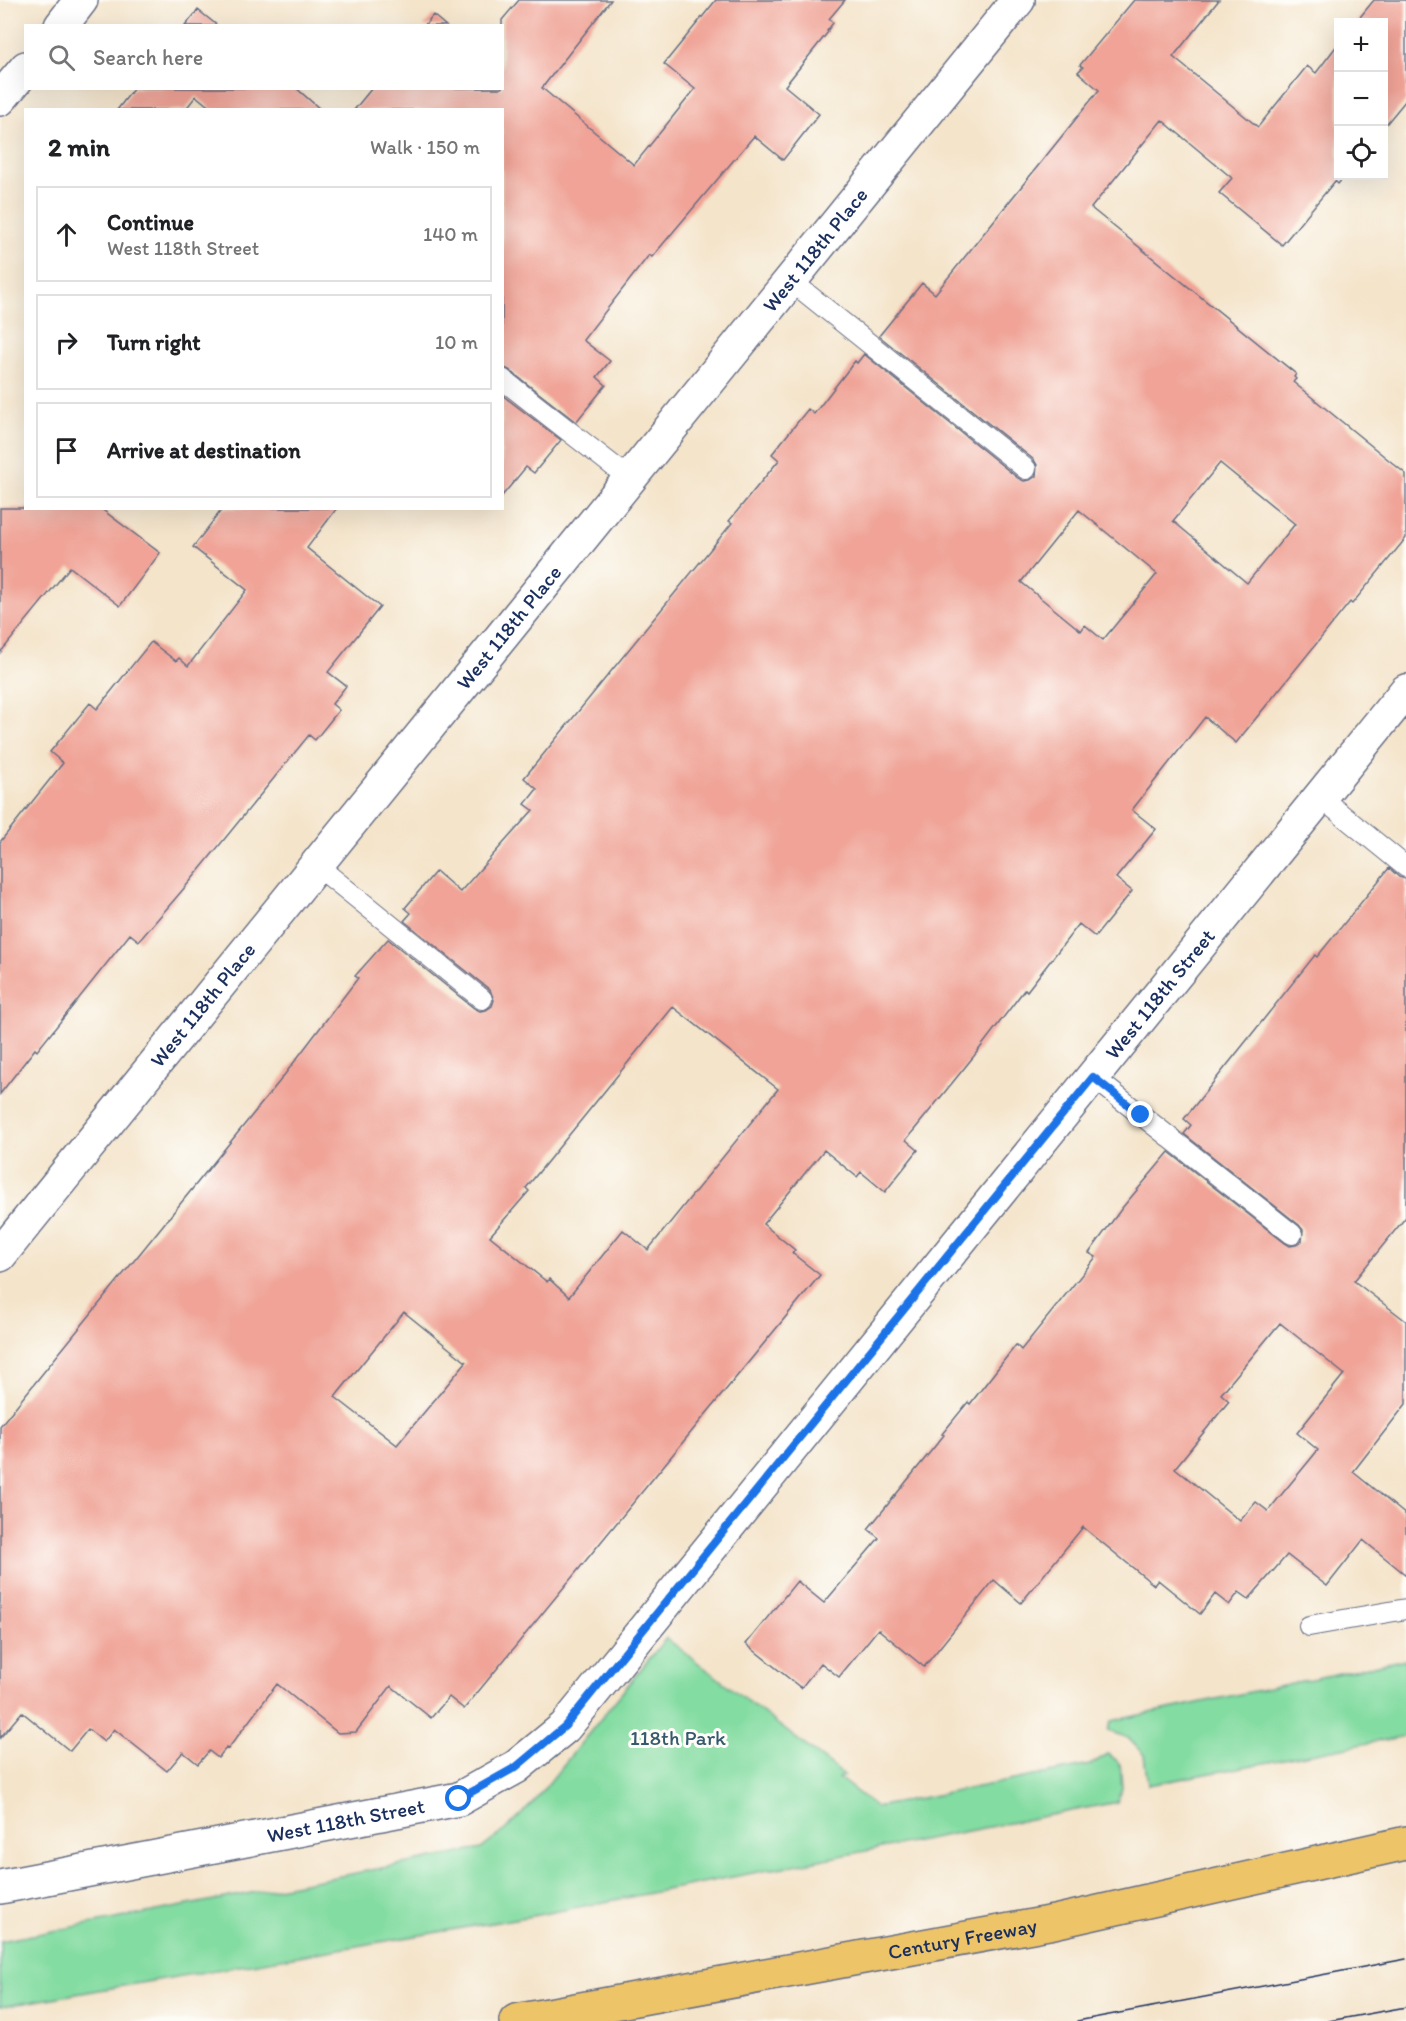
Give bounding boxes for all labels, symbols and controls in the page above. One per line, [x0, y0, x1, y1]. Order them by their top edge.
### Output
map controls [1334, 18, 1388, 180]
button: + [1334, 18, 1388, 72]
search box [24, 24, 504, 90]
icon: search [45, 41, 78, 74]
text: Search here [93, 44, 203, 71]
button: − [1334, 72, 1388, 126]
button: locate [1334, 126, 1388, 180]
text: 2 min [48, 131, 110, 163]
text: Walk · 150 m [370, 135, 480, 159]
street label: West 118th Place [757, 182, 873, 317]
text: Continue [107, 209, 194, 236]
icon: ahead [50, 218, 83, 251]
text: 140 m [423, 222, 478, 246]
text: West 118th Street [107, 236, 259, 260]
icon: right [50, 326, 83, 359]
text: Turn right [107, 329, 201, 356]
text: 10 m [435, 330, 478, 354]
icon: arrive [50, 434, 83, 467]
text: Arrive at destination [107, 437, 301, 464]
street label: West 118th Place [451, 560, 567, 694]
street label: West 118th Street [1099, 924, 1220, 1064]
street label: West 118th Place [145, 937, 260, 1072]
route end [1127, 1101, 1153, 1127]
park label: 118th Park [630, 1725, 726, 1750]
route start [445, 1785, 471, 1811]
street label: West 118th Street [265, 1793, 427, 1848]
street label: Century Freeway [886, 1912, 1039, 1964]

